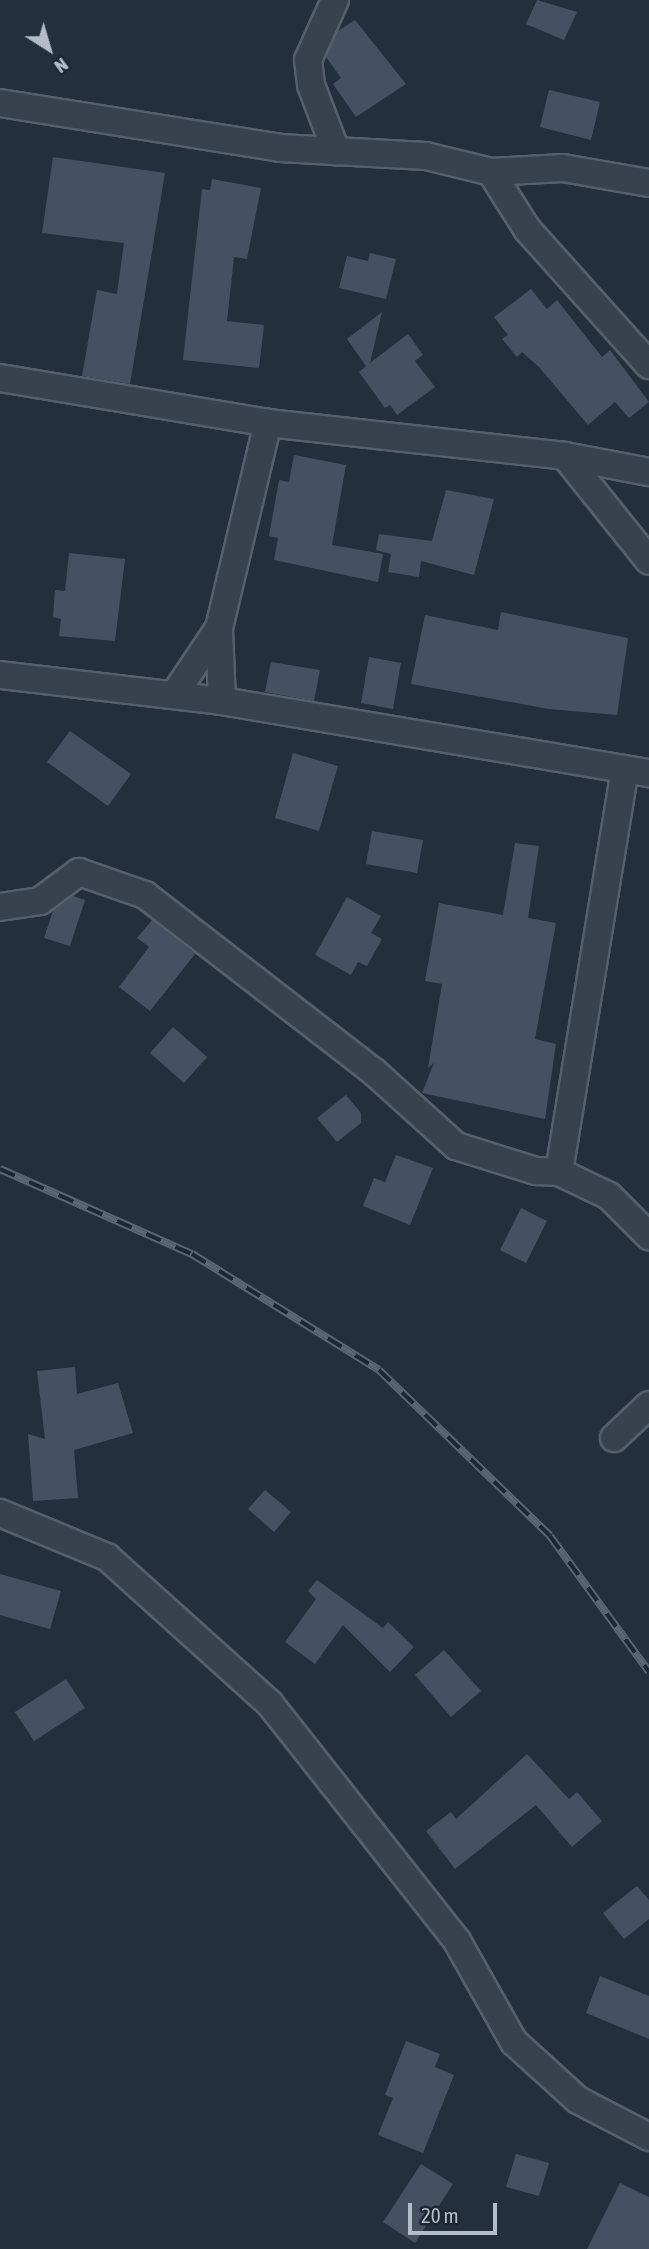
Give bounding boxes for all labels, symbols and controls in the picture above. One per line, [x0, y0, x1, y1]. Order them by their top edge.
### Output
north arrow [14, 14, 84, 84]
text: N [51, 54, 73, 78]
scale bar [411, 2190, 500, 2234]
text: 20 m [421, 2203, 459, 2227]

